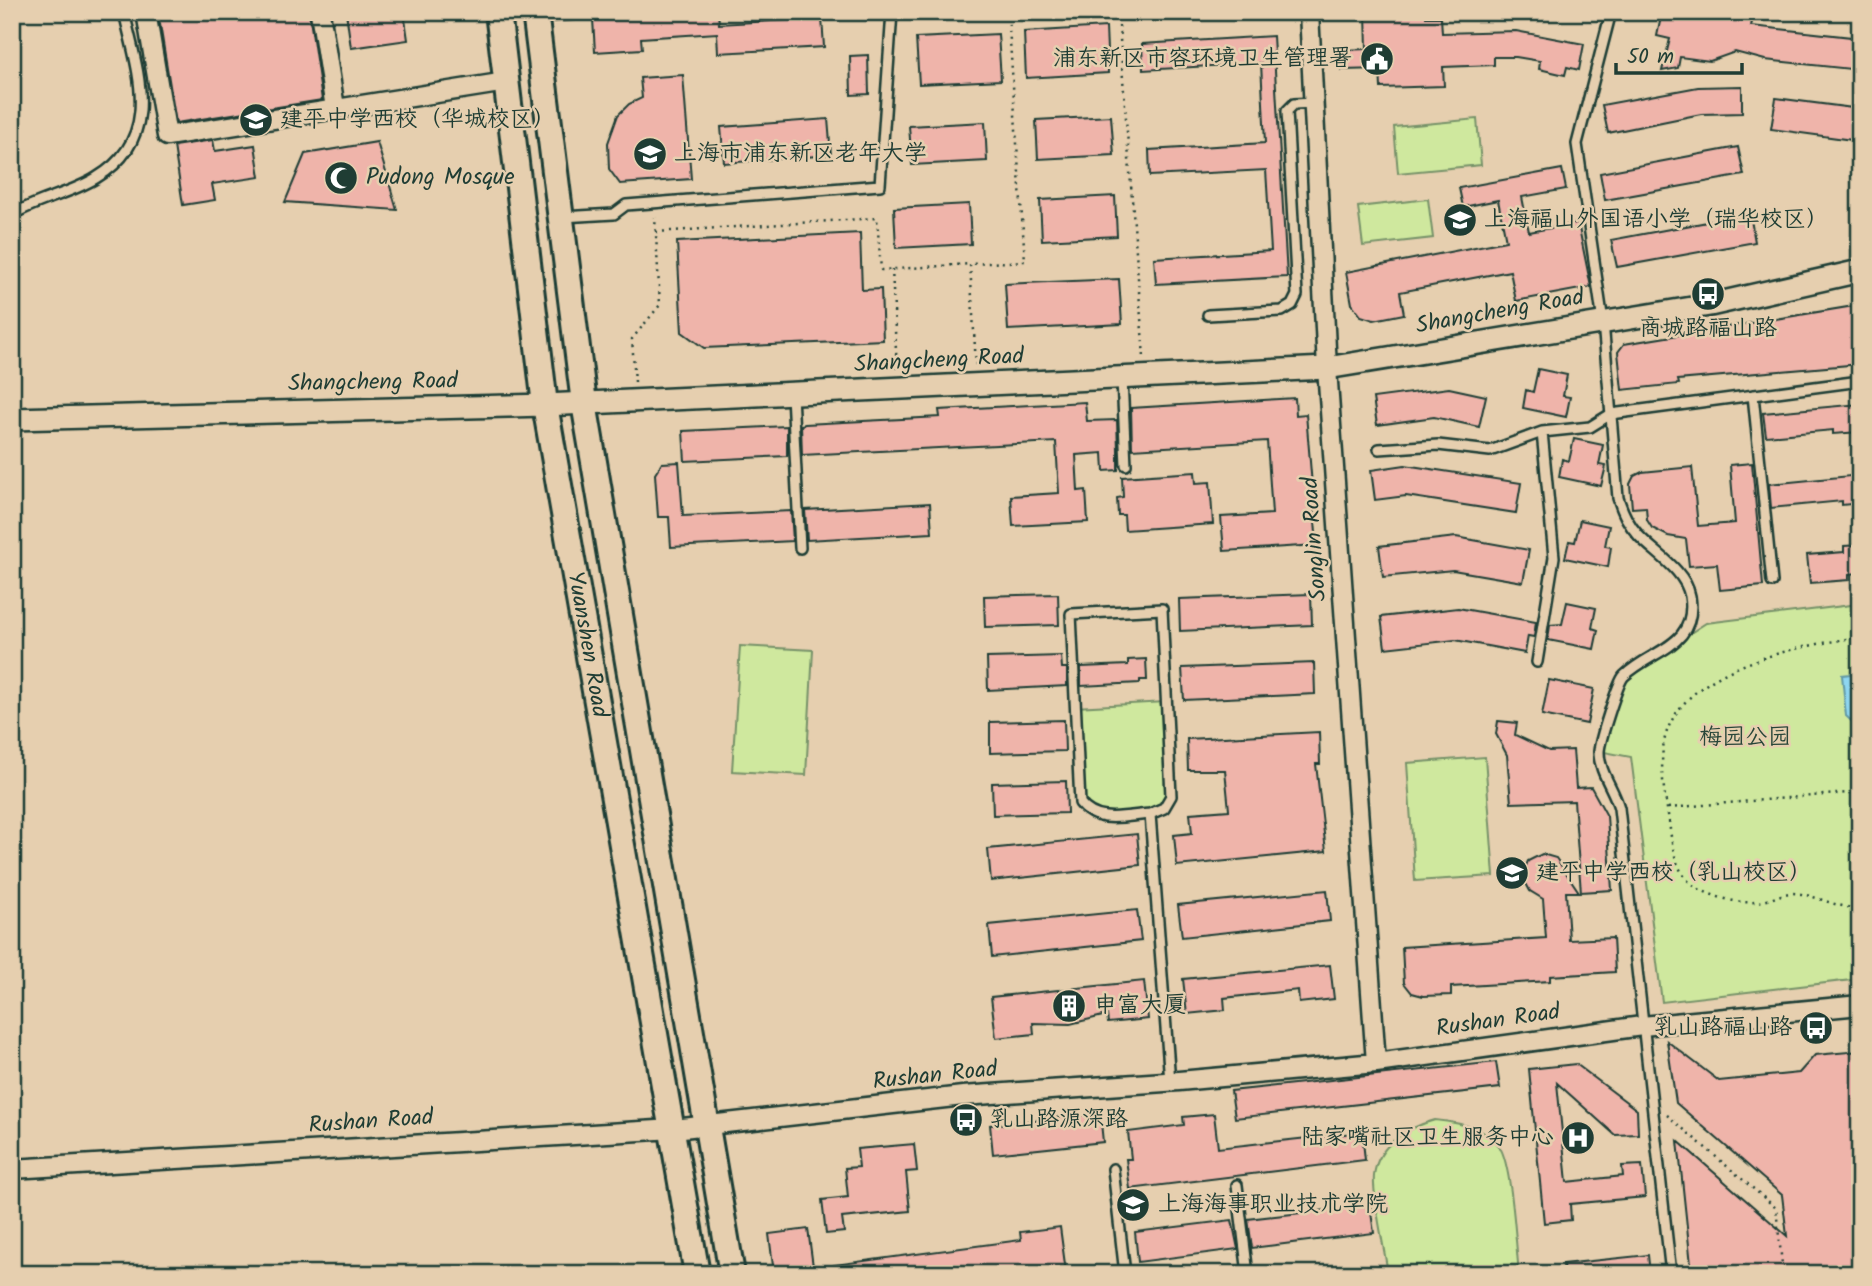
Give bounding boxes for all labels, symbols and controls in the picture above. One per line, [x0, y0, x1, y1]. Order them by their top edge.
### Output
scale bar [1616, 32, 1742, 76]
public building icon: 浦东新区市容环境卫生管理署 [1358, 40, 1396, 78]
place label: 浦东新区市容环境卫生管理署 [1053, 41, 1352, 77]
text: 50 m [1627, 41, 1674, 74]
school or university icon: 建平中学西校（华城校区） [237, 101, 275, 139]
place label: 建平中学西校（华城校区） [280, 102, 556, 138]
school or university icon: 上海市浦东新区老年大学 [631, 135, 669, 173]
place label: 上海市浦东新区老年大学 [674, 136, 927, 172]
mosque icon: Pudong Mosque [322, 159, 360, 197]
place label: Pudong Mosque [366, 160, 515, 196]
school or university icon: 上海福山外国语小学（瑞华校区） [1441, 201, 1479, 239]
place label: 上海福山外国语小学（瑞华校区） [1484, 202, 1829, 238]
bus stop icon: 商城路福山路 [1689, 275, 1727, 313]
street label: Shangcheng Road [1413, 279, 1587, 344]
place label: 商城路福山路 [1639, 311, 1777, 347]
street label: Shangcheng Road [853, 339, 1025, 383]
street label: Shangcheng Road [288, 364, 459, 402]
street label: Songlin Road [1293, 475, 1337, 602]
street label: Yuanshen Road [556, 569, 617, 721]
park label: 梅园公园 [1699, 720, 1791, 756]
school or university icon: 建平中学西校（乳山校区） [1493, 854, 1531, 892]
place label: 建平中学西校（乳山校区） [1536, 855, 1812, 891]
building icon: 申富大厦 [1050, 987, 1088, 1025]
place label: 申富大厦 [1094, 988, 1186, 1024]
street label: Rushan Road [1434, 994, 1563, 1048]
bus stop icon: 乳山路福山路 [1797, 1009, 1835, 1047]
place label: 乳山路福山路 [1654, 1010, 1792, 1046]
street label: Rushan Road [871, 1052, 1000, 1100]
street label: Rushan Road [307, 1100, 435, 1144]
bus stop icon: 乳山路源深路 [947, 1101, 985, 1139]
place label: 乳山路源深路 [990, 1102, 1128, 1138]
hospital icon: 陆家嘴社区卫生服务中心 [1559, 1119, 1597, 1157]
place label: 陆家嘴社区卫生服务中心 [1301, 1120, 1554, 1156]
school or university icon: 上海海事职业技术学院 [1114, 1186, 1152, 1224]
place label: 上海海事职业技术学院 [1158, 1187, 1388, 1223]

